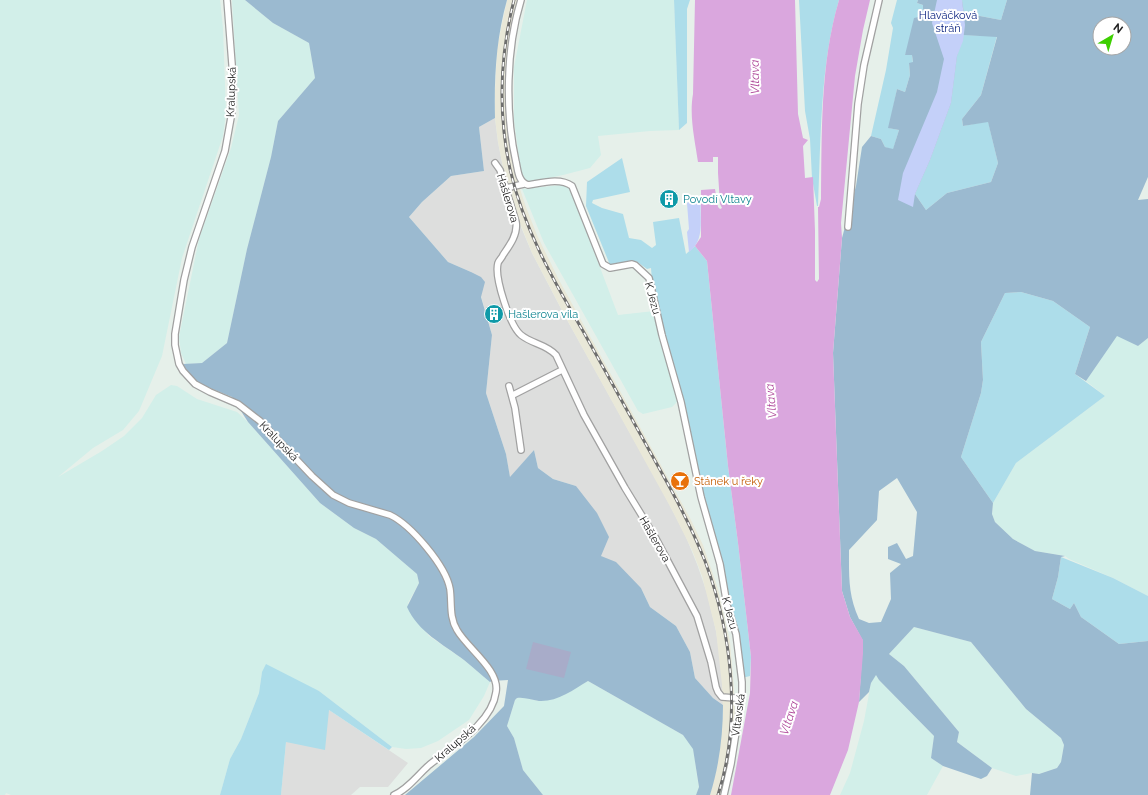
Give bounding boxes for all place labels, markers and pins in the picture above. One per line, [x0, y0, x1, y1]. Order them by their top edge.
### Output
building icon: Povodí Vltavy [658, 188, 680, 210]
place label: Povodí Vltavy [683, 193, 752, 206]
building icon: Hašlerova vila [483, 303, 505, 325]
place label: Hašlerova vila [508, 308, 578, 321]
bar icon: Stánek u řeky [669, 470, 691, 492]
place label: Stánek u řeky [694, 475, 763, 488]

